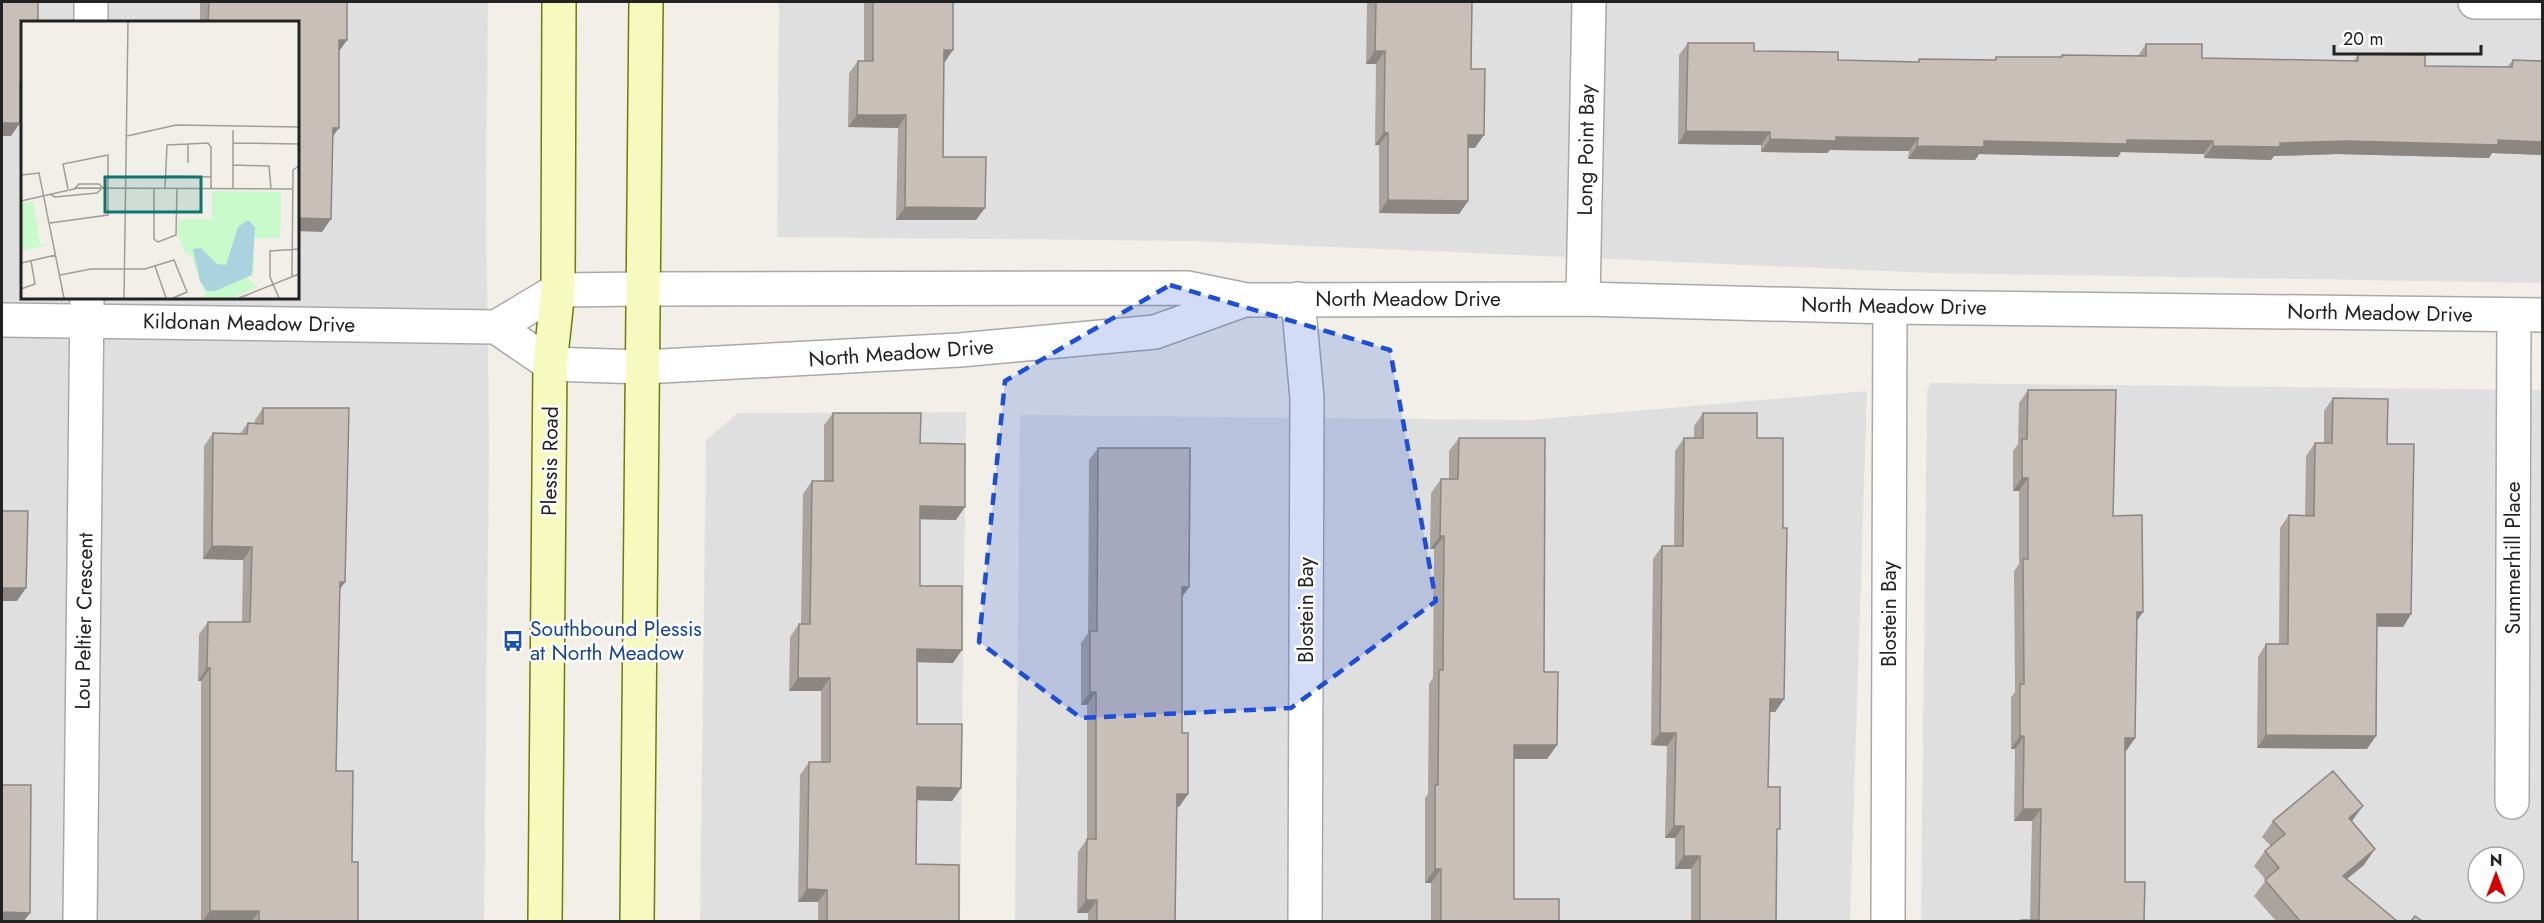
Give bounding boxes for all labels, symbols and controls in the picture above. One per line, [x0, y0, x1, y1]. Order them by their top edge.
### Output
scale bar [2334, 18, 2481, 56]
inset map [21, 21, 298, 298]
text: 20 m [2343, 26, 2383, 52]
street label: Long Point Bay [1570, 83, 1602, 216]
street label: North Meadow Drive [1315, 284, 1501, 314]
street label: North Meadow Drive [1801, 289, 1987, 323]
street label: North Meadow Drive [2287, 296, 2473, 330]
street label: Kildonan Meadow Drive [143, 306, 356, 340]
street label: North Meadow Drive [807, 332, 995, 374]
street label: Plessis Road [534, 406, 566, 516]
street label: Summerhill Place [2498, 481, 2528, 635]
street label: Lou Peltier Crescent [67, 532, 101, 710]
street label: Blostein Bay [1291, 556, 1321, 663]
street label: Blostein Bay [1874, 560, 1904, 667]
place label: Southbound Plessis at North Meadow [530, 614, 702, 668]
bus stop icon: Southbound Plessis at North Meadow [501, 629, 525, 653]
north arrow [2466, 845, 2526, 905]
text: N [2490, 849, 2502, 872]

